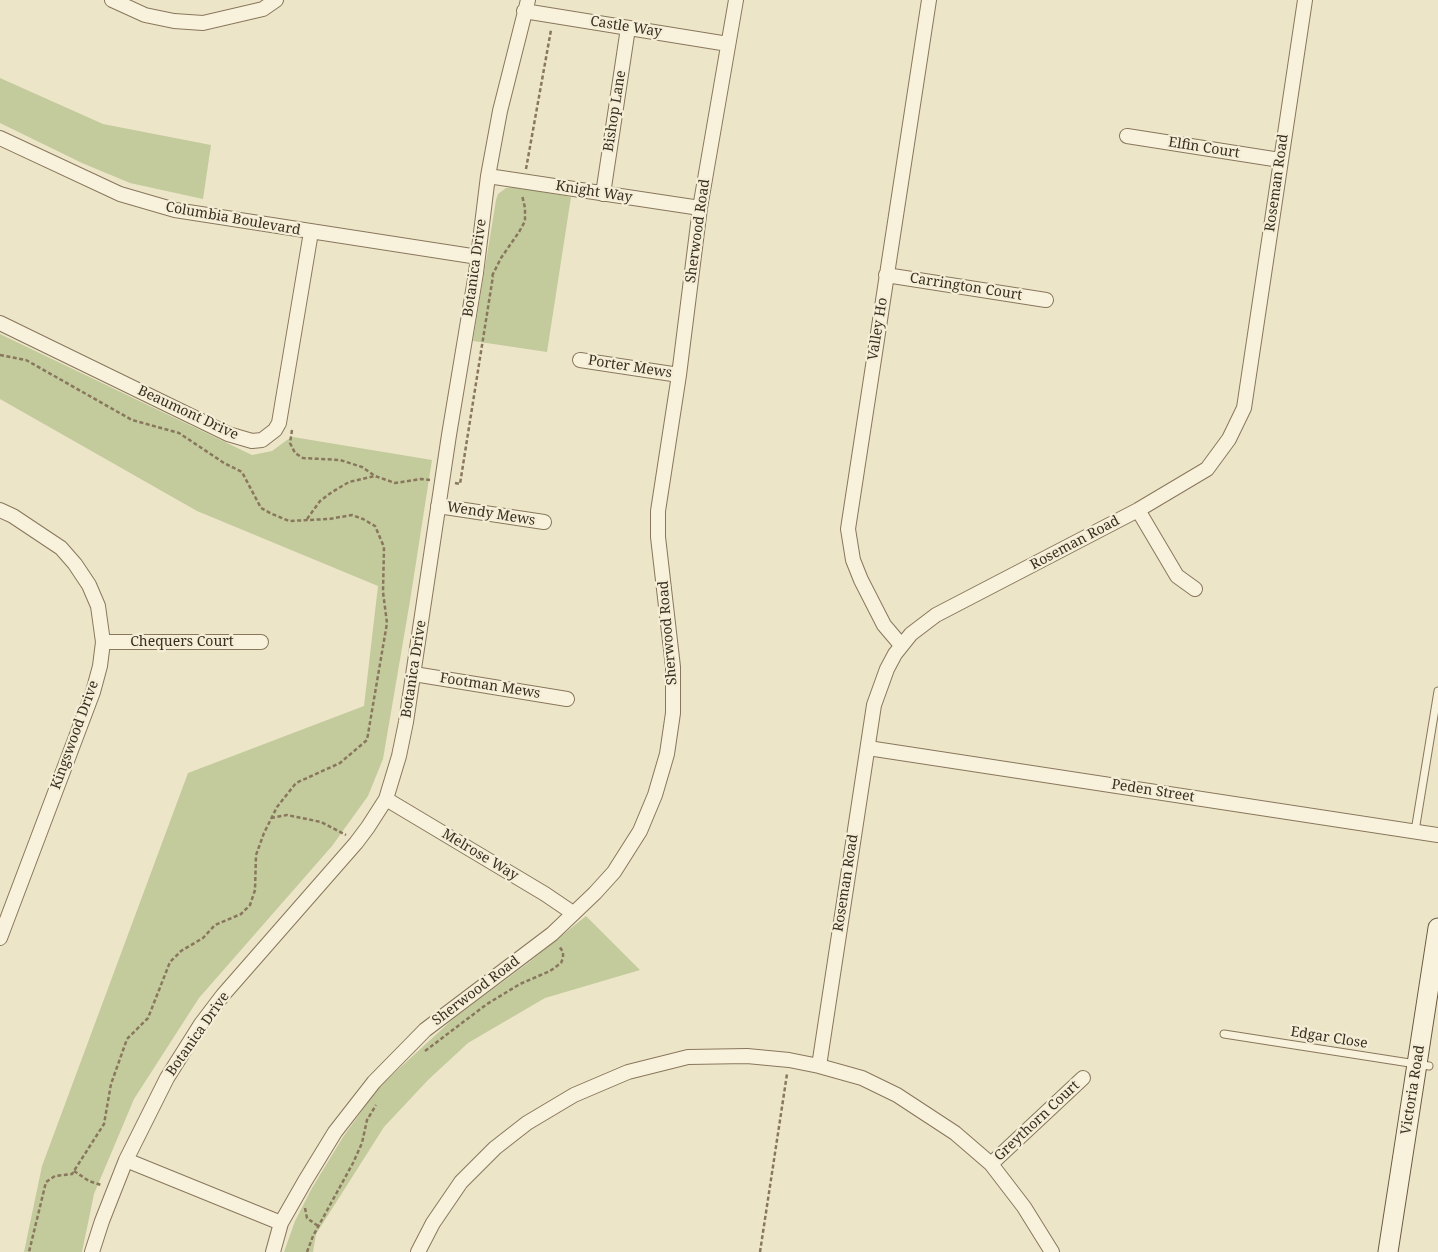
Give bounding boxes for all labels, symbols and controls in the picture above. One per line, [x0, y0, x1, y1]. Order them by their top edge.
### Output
street label: Castle Way [589, 13, 663, 41]
street label: Bishop Lane [600, 69, 630, 153]
street label: Roseman Road [1262, 133, 1292, 233]
street label: Elfin Court [1167, 134, 1241, 162]
street label: Knight Way [554, 178, 634, 206]
street label: Sherwood Road [682, 178, 714, 284]
street label: Columbia Boulevard [164, 199, 302, 239]
street label: Botanica Drive [460, 218, 490, 318]
street label: Carrington Court [909, 270, 1023, 304]
street label: Valley Ho [865, 296, 891, 362]
street label: Porter Mews [587, 352, 673, 382]
street label: Beaumont Drive [135, 382, 241, 444]
street label: Wendy Mews [445, 499, 537, 529]
street label: Roseman Road [1028, 512, 1122, 574]
street label: Sherwood Road [655, 580, 681, 686]
street label: Botanica Drive [398, 619, 430, 719]
street label: Chequers Court [130, 634, 234, 650]
street label: Footman Mews [439, 670, 541, 702]
street label: Kingswood Drive [48, 678, 102, 792]
street label: Peden Street [1110, 776, 1196, 806]
street label: Melrose Way [439, 826, 521, 884]
street label: Roseman Road [830, 833, 862, 933]
street label: Sherwood Road [429, 953, 523, 1029]
street label: Botanica Drive [163, 989, 233, 1079]
street label: Edgar Close [1289, 1024, 1369, 1052]
street label: Victoria Road [1398, 1044, 1428, 1136]
street label: Greythorn Court [991, 1077, 1083, 1165]

